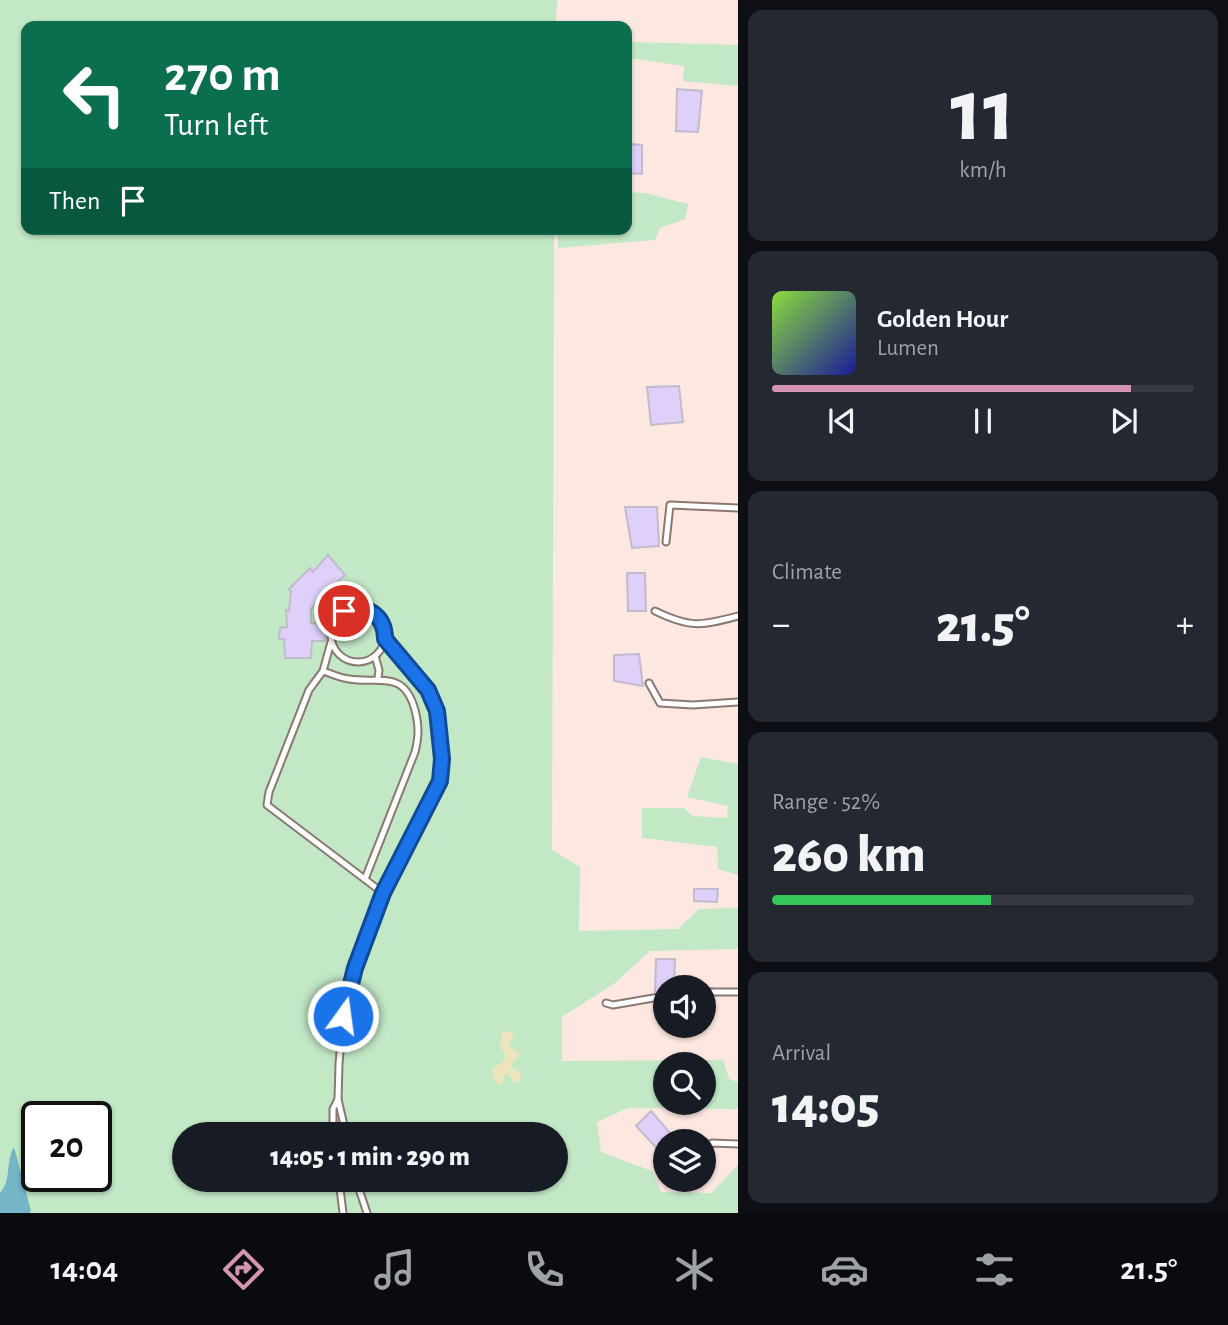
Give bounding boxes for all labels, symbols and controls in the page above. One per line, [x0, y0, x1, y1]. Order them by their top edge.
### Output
icon: left [49, 49, 140, 140]
text: 270 m [164, 51, 281, 100]
text: 11 [950, 66, 1016, 157]
text: Turn left [164, 109, 268, 141]
text: km/h [959, 159, 1007, 182]
icon: arrive [114, 182, 152, 220]
text: Then [49, 188, 100, 214]
text: Golden Hour [877, 306, 1008, 332]
text: Lumen [877, 337, 939, 360]
icon: previous [823, 402, 861, 440]
icon: pause [964, 402, 1002, 440]
icon: next [1105, 402, 1143, 440]
text: Climate [772, 561, 842, 584]
pin [314, 581, 374, 641]
icon: arrive [325, 592, 363, 630]
text: 21.5° [936, 599, 1030, 651]
text: − [772, 606, 790, 644]
text: + [1176, 606, 1194, 644]
text: Range · 52% [772, 791, 880, 814]
text: 260 km [772, 829, 926, 881]
map controls [653, 975, 716, 1192]
button: sound [653, 975, 716, 1038]
position arrow [306, 979, 380, 1053]
text: Arrival [772, 1042, 831, 1065]
button: search [653, 1052, 716, 1115]
text: 14:05 [772, 1080, 879, 1132]
speed limit sign: 20 [21, 1101, 112, 1192]
button: layers [653, 1129, 716, 1192]
text: 14:05 · 1 min · 290 m [270, 1144, 470, 1170]
icon: directions [219, 1245, 268, 1294]
icon: music [370, 1245, 419, 1294]
icon: phone [520, 1245, 569, 1294]
icon: climate [670, 1245, 719, 1294]
icon: car [820, 1245, 869, 1294]
icon: filters [970, 1245, 1019, 1294]
text: 14:04 [51, 1253, 118, 1285]
text: 21.5° [1120, 1253, 1177, 1285]

